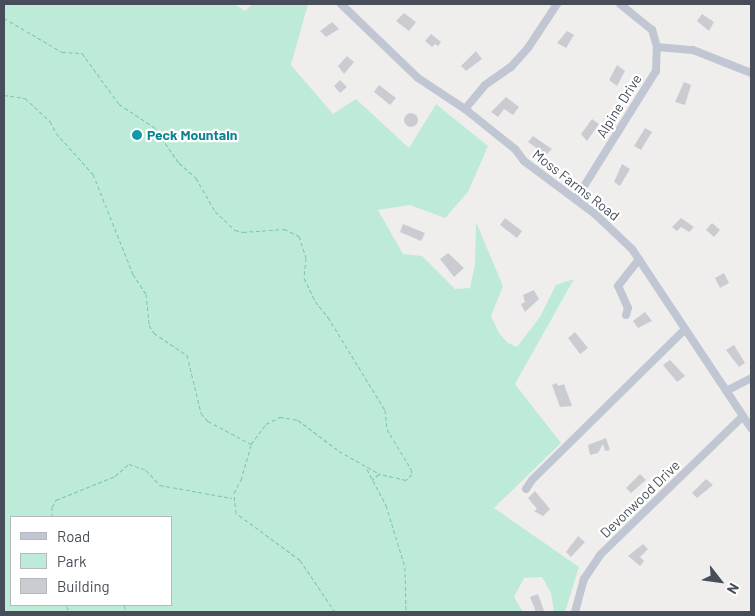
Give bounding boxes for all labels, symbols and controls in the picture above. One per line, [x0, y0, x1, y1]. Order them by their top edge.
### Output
street label: Alpine Drive [593, 71, 645, 141]
place label: Peck Mountain [147, 127, 237, 143]
marker: Peck Mountain [131, 129, 143, 141]
street label: Moss Farms Road [529, 146, 623, 224]
street label: Devonwood Drive [597, 457, 683, 541]
legend [10, 516, 172, 606]
text: Road [57, 527, 90, 545]
text: Park [57, 552, 86, 570]
north arrow [695, 556, 745, 606]
text: Building [57, 577, 110, 595]
text: N [724, 580, 743, 597]

